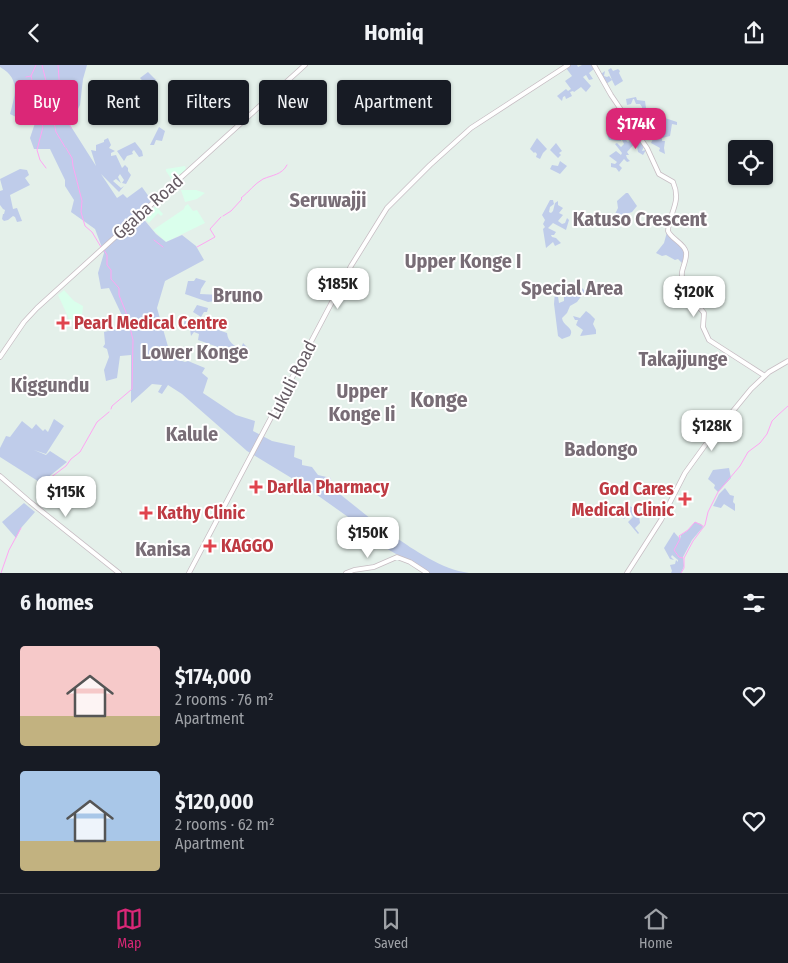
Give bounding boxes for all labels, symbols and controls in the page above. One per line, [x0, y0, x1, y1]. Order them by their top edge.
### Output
icon: back [20, 19, 48, 47]
text: Homiq [364, 19, 424, 46]
icon: share [740, 19, 768, 47]
chip: Buy [15, 80, 78, 125]
chip: Rent [88, 80, 158, 125]
chip: Filters [168, 80, 249, 125]
chip: New [259, 80, 327, 125]
chip: Apartment [337, 80, 451, 125]
pin: $174K [601, 107, 671, 150]
text: $174K [617, 114, 655, 133]
map controls [728, 140, 773, 185]
button: locate [728, 140, 773, 185]
street label: Ggaba Road [108, 170, 188, 244]
district label: Seruwajji [290, 188, 366, 212]
district label: Katuso Crescent [573, 207, 708, 231]
district label: Upper Konge I [405, 249, 521, 273]
pin: $185K [303, 267, 373, 310]
text: $185K [318, 274, 358, 293]
pin: $120K [659, 275, 729, 318]
district label: Special Area [521, 276, 623, 300]
text: $120K [674, 282, 714, 301]
district label: Bruno [213, 283, 263, 307]
place label: Pearl Medical Centre [74, 312, 227, 334]
marker: Pearl Medical Centre [56, 316, 70, 330]
street label: Lukuli Road [263, 337, 321, 423]
district label: Lower Konge [142, 340, 249, 364]
district label: Takajjunge [638, 347, 728, 371]
district label: Kiggundu [11, 373, 89, 397]
district label: Upper Konge Ii [329, 379, 395, 426]
district label: Konge [410, 386, 468, 413]
pin: $128K [677, 409, 747, 452]
text: $128K [692, 416, 732, 435]
district label: Kalule [166, 422, 218, 446]
district label: Badongo [564, 437, 638, 461]
pin: $115K [31, 475, 101, 518]
place label: Darlla Pharmacy [267, 476, 389, 498]
place label: God Cares Medical Clinic [572, 478, 674, 521]
marker: Darlla Pharmacy [249, 480, 263, 494]
text: $115K [47, 482, 85, 501]
marker: God Cares Medical Clinic [678, 492, 692, 506]
place label: Kathy Clinic [157, 502, 245, 524]
marker: Kathy Clinic [139, 506, 153, 520]
pin: $150K [333, 517, 403, 559]
text: $150K [348, 523, 388, 542]
place label: KAGGO [221, 535, 274, 557]
district label: Kanisa [135, 537, 191, 561]
marker: KAGGO [203, 539, 217, 553]
icon: filters [740, 589, 768, 617]
text: 6 homes [20, 590, 93, 616]
text: $174,000 [175, 664, 252, 690]
icon: home [60, 666, 120, 726]
icon: heart [740, 682, 768, 710]
text: 2 rooms · 76 m² [175, 690, 274, 709]
text: Apartment [175, 709, 244, 728]
text: $120,000 [175, 789, 254, 815]
icon: home [60, 791, 120, 851]
icon: heart [740, 807, 768, 835]
text: 2 rooms · 62 m² [175, 815, 274, 834]
text: Apartment [175, 834, 244, 853]
tab: Map [115, 905, 143, 952]
tab: Saved [374, 905, 408, 952]
tab: Home [639, 905, 673, 952]

